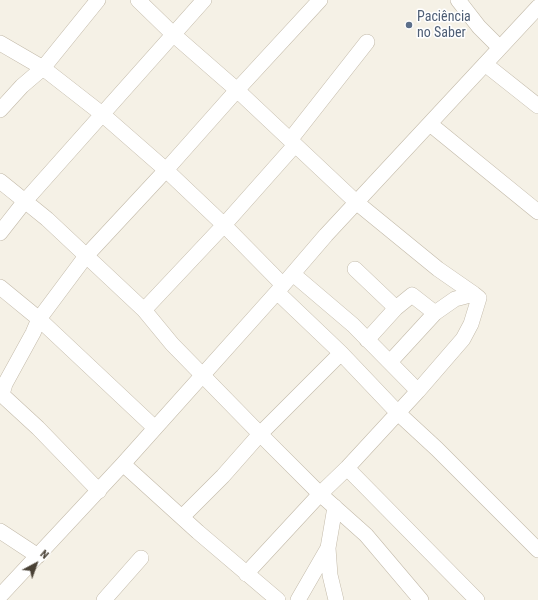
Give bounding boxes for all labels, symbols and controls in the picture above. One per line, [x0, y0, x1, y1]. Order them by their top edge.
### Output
place label: Paciência no Saber [417, 9, 471, 42]
marker: Paciência no Saber [404, 20, 414, 30]
north arrow [16, 544, 56, 584]
text: N [37, 547, 51, 562]

